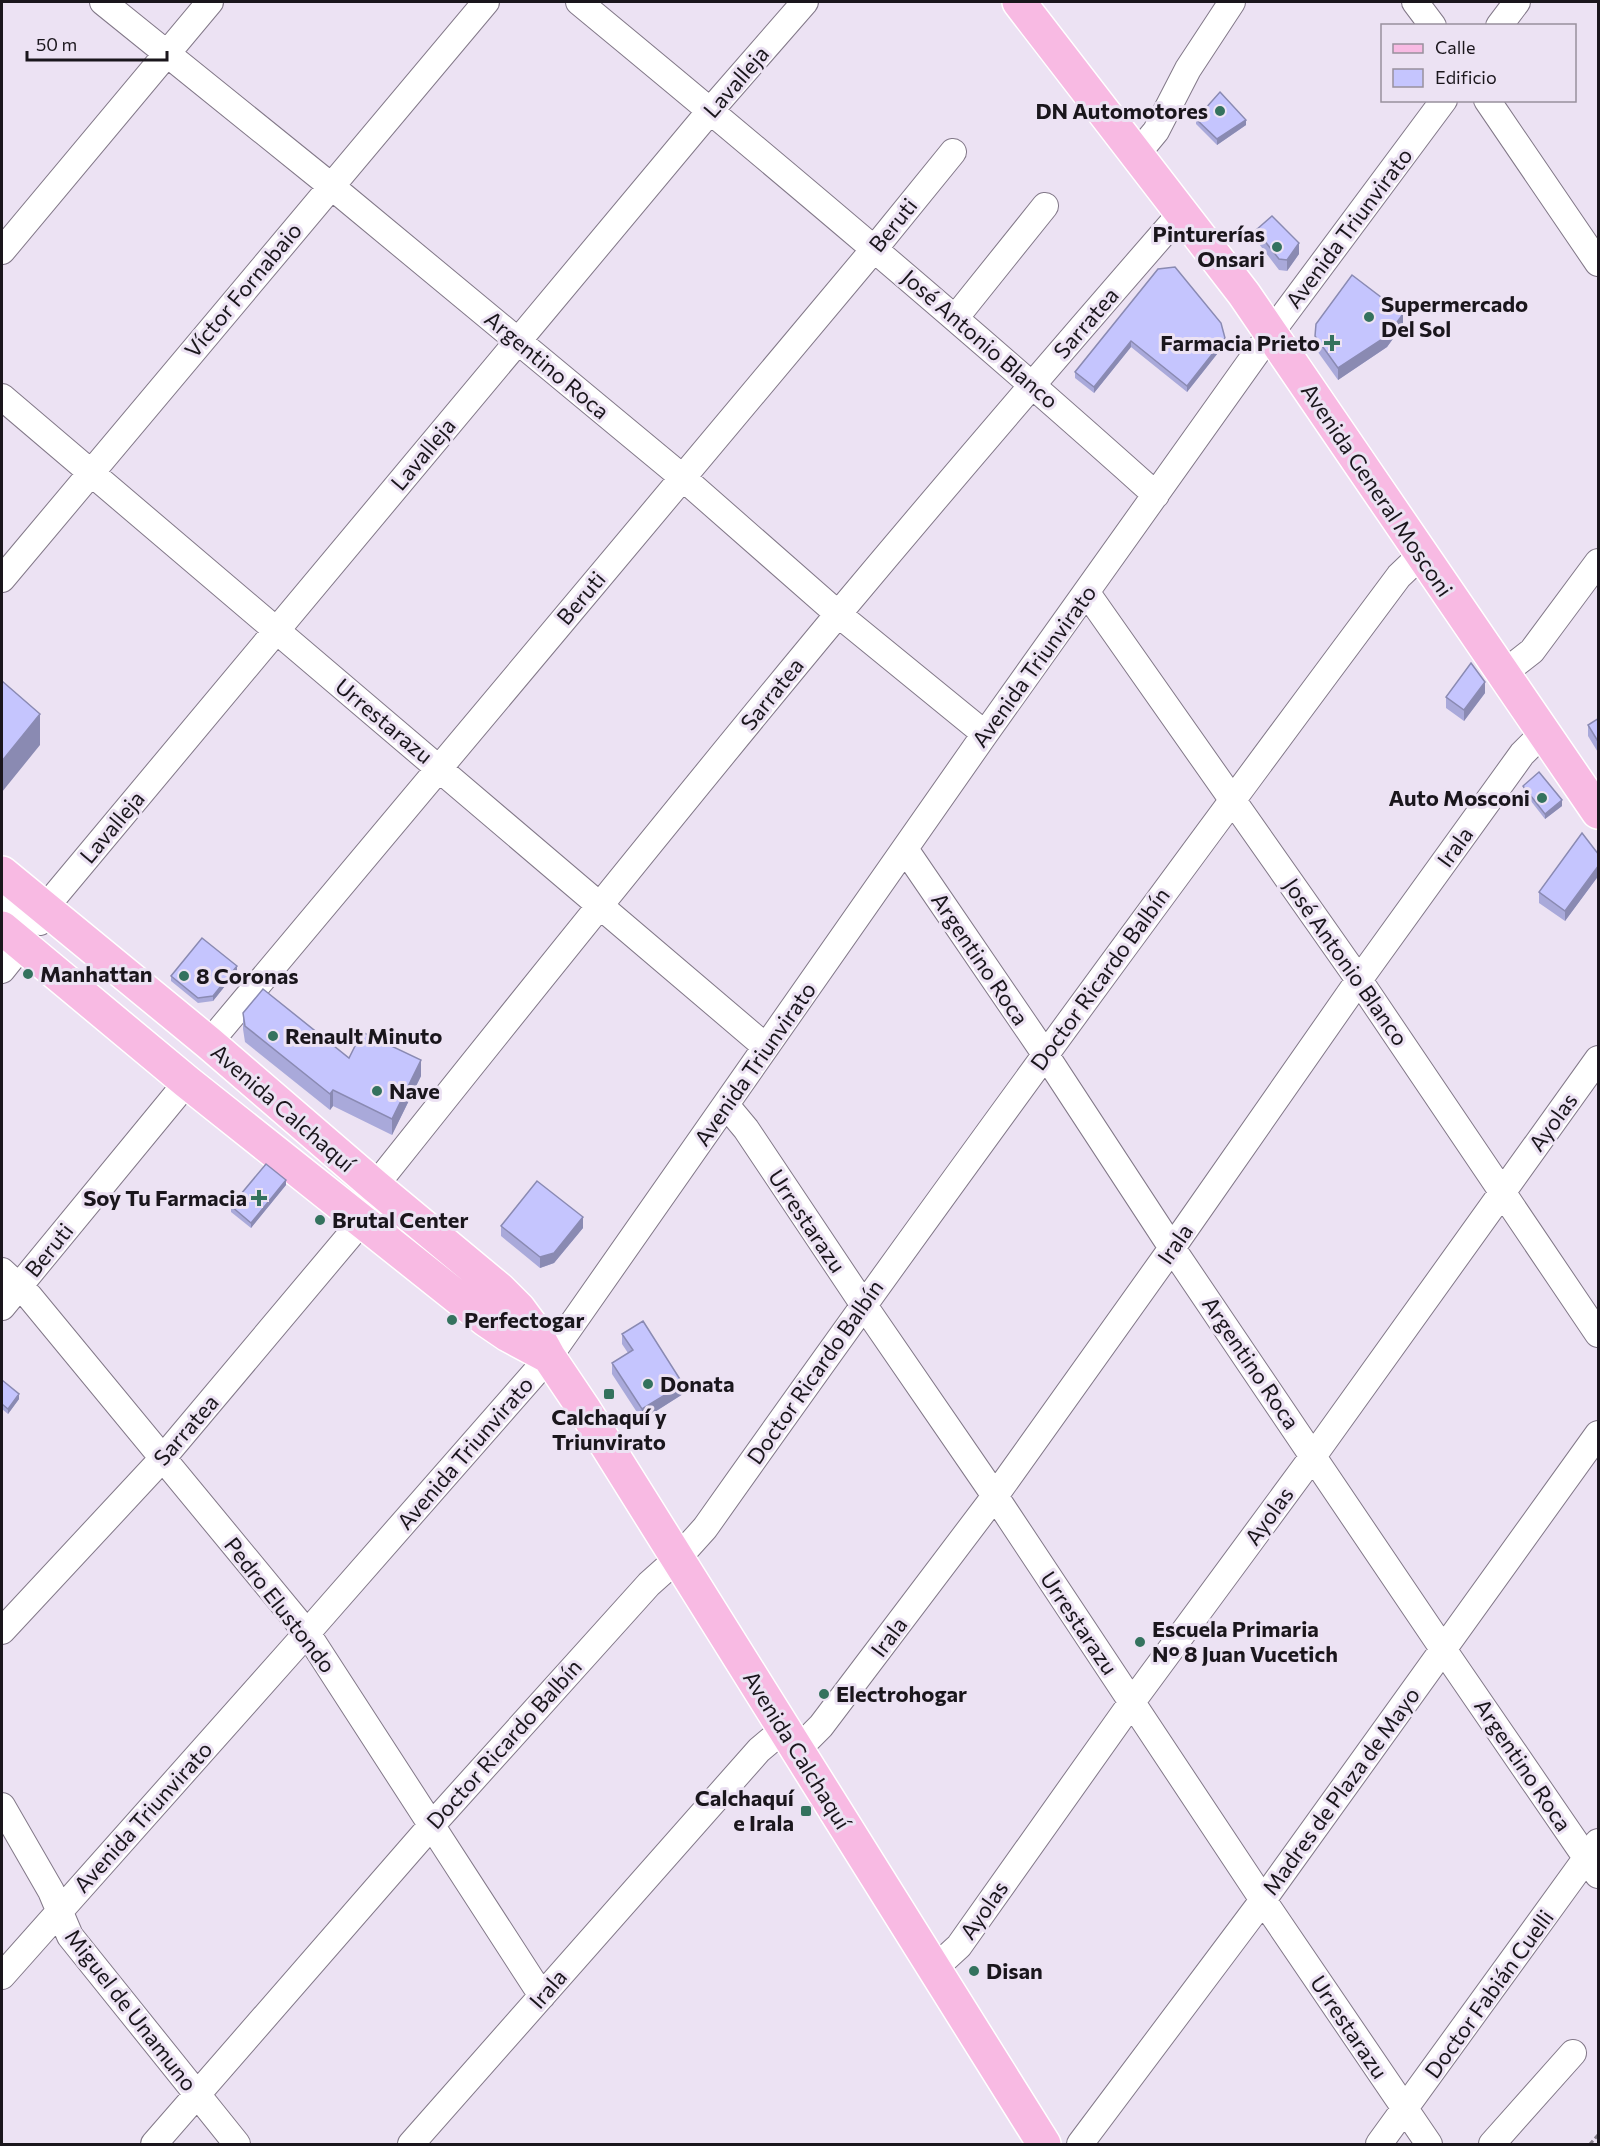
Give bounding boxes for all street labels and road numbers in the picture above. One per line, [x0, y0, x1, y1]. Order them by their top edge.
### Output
street label: Lavalleja [697, 40, 774, 123]
street label: Avenida Triunvirato [1279, 142, 1418, 313]
street label: Beruti [863, 192, 922, 257]
street label: Víctor Fornabaio [178, 217, 307, 363]
street label: José Antonio Blanco [897, 263, 1064, 414]
street label: Sarratea [1047, 282, 1124, 364]
street label: Argentino Roca [480, 305, 615, 424]
street label: Avenida General Mosconi [1296, 378, 1459, 602]
street label: Lavalleja [385, 412, 461, 495]
street label: Beruti [550, 565, 611, 630]
street label: Avenida Triunvirato [966, 579, 1102, 752]
street label: Sarratea [734, 652, 809, 735]
street label: Urrestarazu [330, 672, 438, 769]
street label: Lavalleja [74, 785, 150, 868]
street label: Irala [1431, 821, 1478, 872]
street label: José Antonio Blanco [1278, 873, 1414, 1051]
street label: Doctor Ricardo Balbín [1024, 882, 1175, 1075]
street label: Argentino Roca [926, 887, 1035, 1030]
street label: Avenida Triunvirato [688, 977, 821, 1151]
street label: Avenida Calchaquí [206, 1038, 362, 1178]
street label: Ayolas [1522, 1087, 1583, 1156]
street label: Urrestarazu [763, 1164, 852, 1277]
street label: Beruti [19, 1217, 78, 1282]
street label: Irala [1151, 1218, 1198, 1269]
street label: Doctor Ricardo Balbín [741, 1274, 888, 1469]
street label: Argentino Roca [1197, 1291, 1306, 1434]
street label: Avenida Triunvirato [391, 1371, 538, 1535]
street label: Sarratea [147, 1389, 224, 1471]
street label: Ayolas [1238, 1481, 1299, 1550]
street label: Pedro Elustondo [219, 1531, 342, 1678]
street label: Urrestarazu [1035, 1566, 1124, 1679]
street label: Irala [865, 1611, 912, 1662]
street label: Doctor Ricardo Balbín [420, 1653, 587, 1834]
street label: Avenida Calchaquí [738, 1666, 858, 1835]
street label: Madres de Plaza de Mayo [1256, 1682, 1425, 1900]
street label: Argentino Roca [1469, 1693, 1578, 1836]
street label: Avenida Triunvirato [68, 1736, 218, 1898]
street label: Ayolas [954, 1875, 1013, 1944]
street label: Doctor Fabián Cuelli [1418, 1904, 1559, 2083]
street label: Miguel de Unamuno [60, 1923, 203, 2096]
street label: Irala [523, 1963, 572, 2014]
street label: Urrestarazu [1305, 1970, 1394, 2083]

